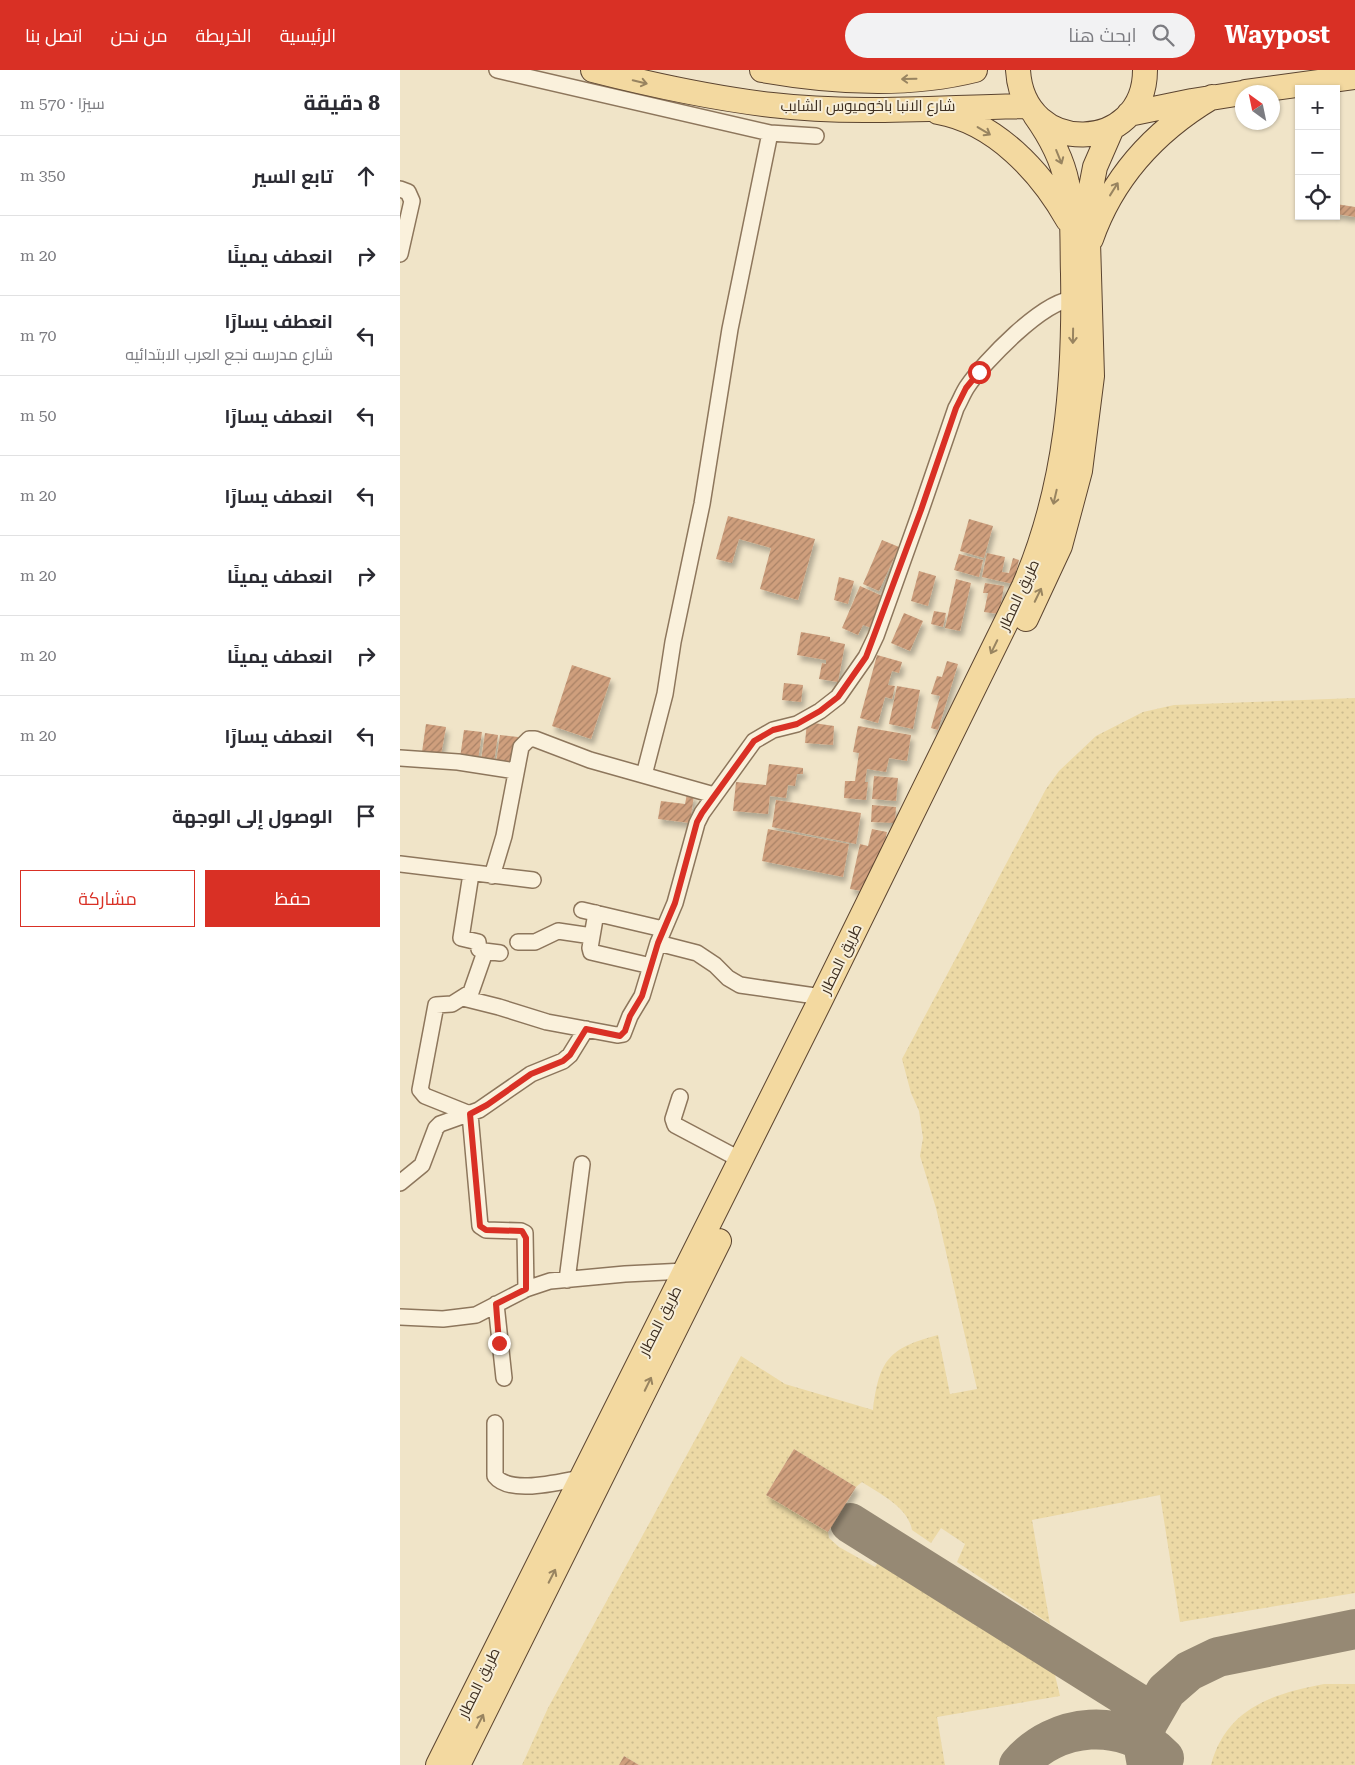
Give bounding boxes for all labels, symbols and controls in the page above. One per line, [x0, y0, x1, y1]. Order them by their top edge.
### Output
search box [845, 13, 1195, 58]
icon: search [1149, 21, 1177, 49]
text: Waypost [1225, 21, 1330, 49]
text: ابحث هنا [1068, 24, 1137, 47]
text: اتصل بنا [25, 25, 83, 46]
text: من نحن [111, 25, 167, 46]
text: الخريطة [195, 25, 252, 46]
text: الرئيسية [280, 25, 336, 46]
one-way arrow [902, 74, 918, 84]
one-way arrow [632, 78, 648, 87]
north arrow [1235, 85, 1280, 130]
map controls [1295, 85, 1340, 220]
button: + [1295, 85, 1340, 130]
text: 8 دقيقة [304, 91, 380, 115]
text: سيرًا · 570 m [20, 94, 105, 113]
street label: شارع الانبا باخوميوس الشايب [780, 97, 956, 117]
one-way arrow [976, 126, 990, 136]
button: − [1295, 130, 1340, 175]
one-way arrow [1055, 149, 1064, 164]
icon: ahead [352, 162, 380, 190]
text: تابع السير [253, 165, 333, 188]
text: 350 m [20, 166, 66, 185]
button: locate [1295, 175, 1340, 220]
one-way arrow [1109, 183, 1119, 197]
icon: right [352, 242, 380, 270]
text: انعطف يمينًا [227, 245, 333, 268]
text: 20 m [20, 246, 57, 265]
text: انعطف يسارًا [225, 310, 333, 333]
icon: left [352, 322, 380, 350]
text: 70 m [20, 326, 57, 345]
one-way arrow [1068, 327, 1077, 343]
text: شارع مدرسه نجع العرب الابتدائيه [125, 345, 333, 364]
route start [968, 361, 991, 384]
icon: left [352, 402, 380, 430]
text: انعطف يسارًا [225, 405, 333, 428]
text: 50 m [20, 406, 57, 425]
icon: left [352, 482, 380, 510]
text: انعطف يسارًا [225, 485, 333, 508]
text: 20 m [20, 486, 57, 505]
one-way arrow [1050, 488, 1059, 504]
street label: طريق المطار [994, 557, 1044, 635]
icon: right [352, 562, 380, 590]
text: انعطف يمينًا [227, 565, 333, 588]
text: 20 m [20, 566, 57, 585]
one-way arrow [1034, 588, 1043, 603]
one-way arrow [989, 639, 998, 654]
icon: right [352, 642, 380, 670]
text: انعطف يمينًا [227, 645, 333, 668]
text: 20 m [20, 646, 57, 665]
icon: left [352, 722, 380, 750]
text: انعطف يسارًا [225, 725, 333, 748]
text: 20 m [20, 726, 57, 745]
icon: arrive [352, 802, 380, 830]
text: الوصول إلى الوجهة [172, 805, 333, 828]
button: مشاركة [20, 870, 195, 927]
button: حفظ [205, 870, 380, 927]
street label: طريق المطار [816, 921, 867, 998]
street label: طريق المطار [634, 1283, 686, 1360]
route end [488, 1332, 511, 1355]
one-way arrow [643, 1376, 653, 1391]
one-way arrow [548, 1569, 557, 1584]
street label: طريق المطار [454, 1645, 505, 1722]
one-way arrow [475, 1714, 485, 1729]

